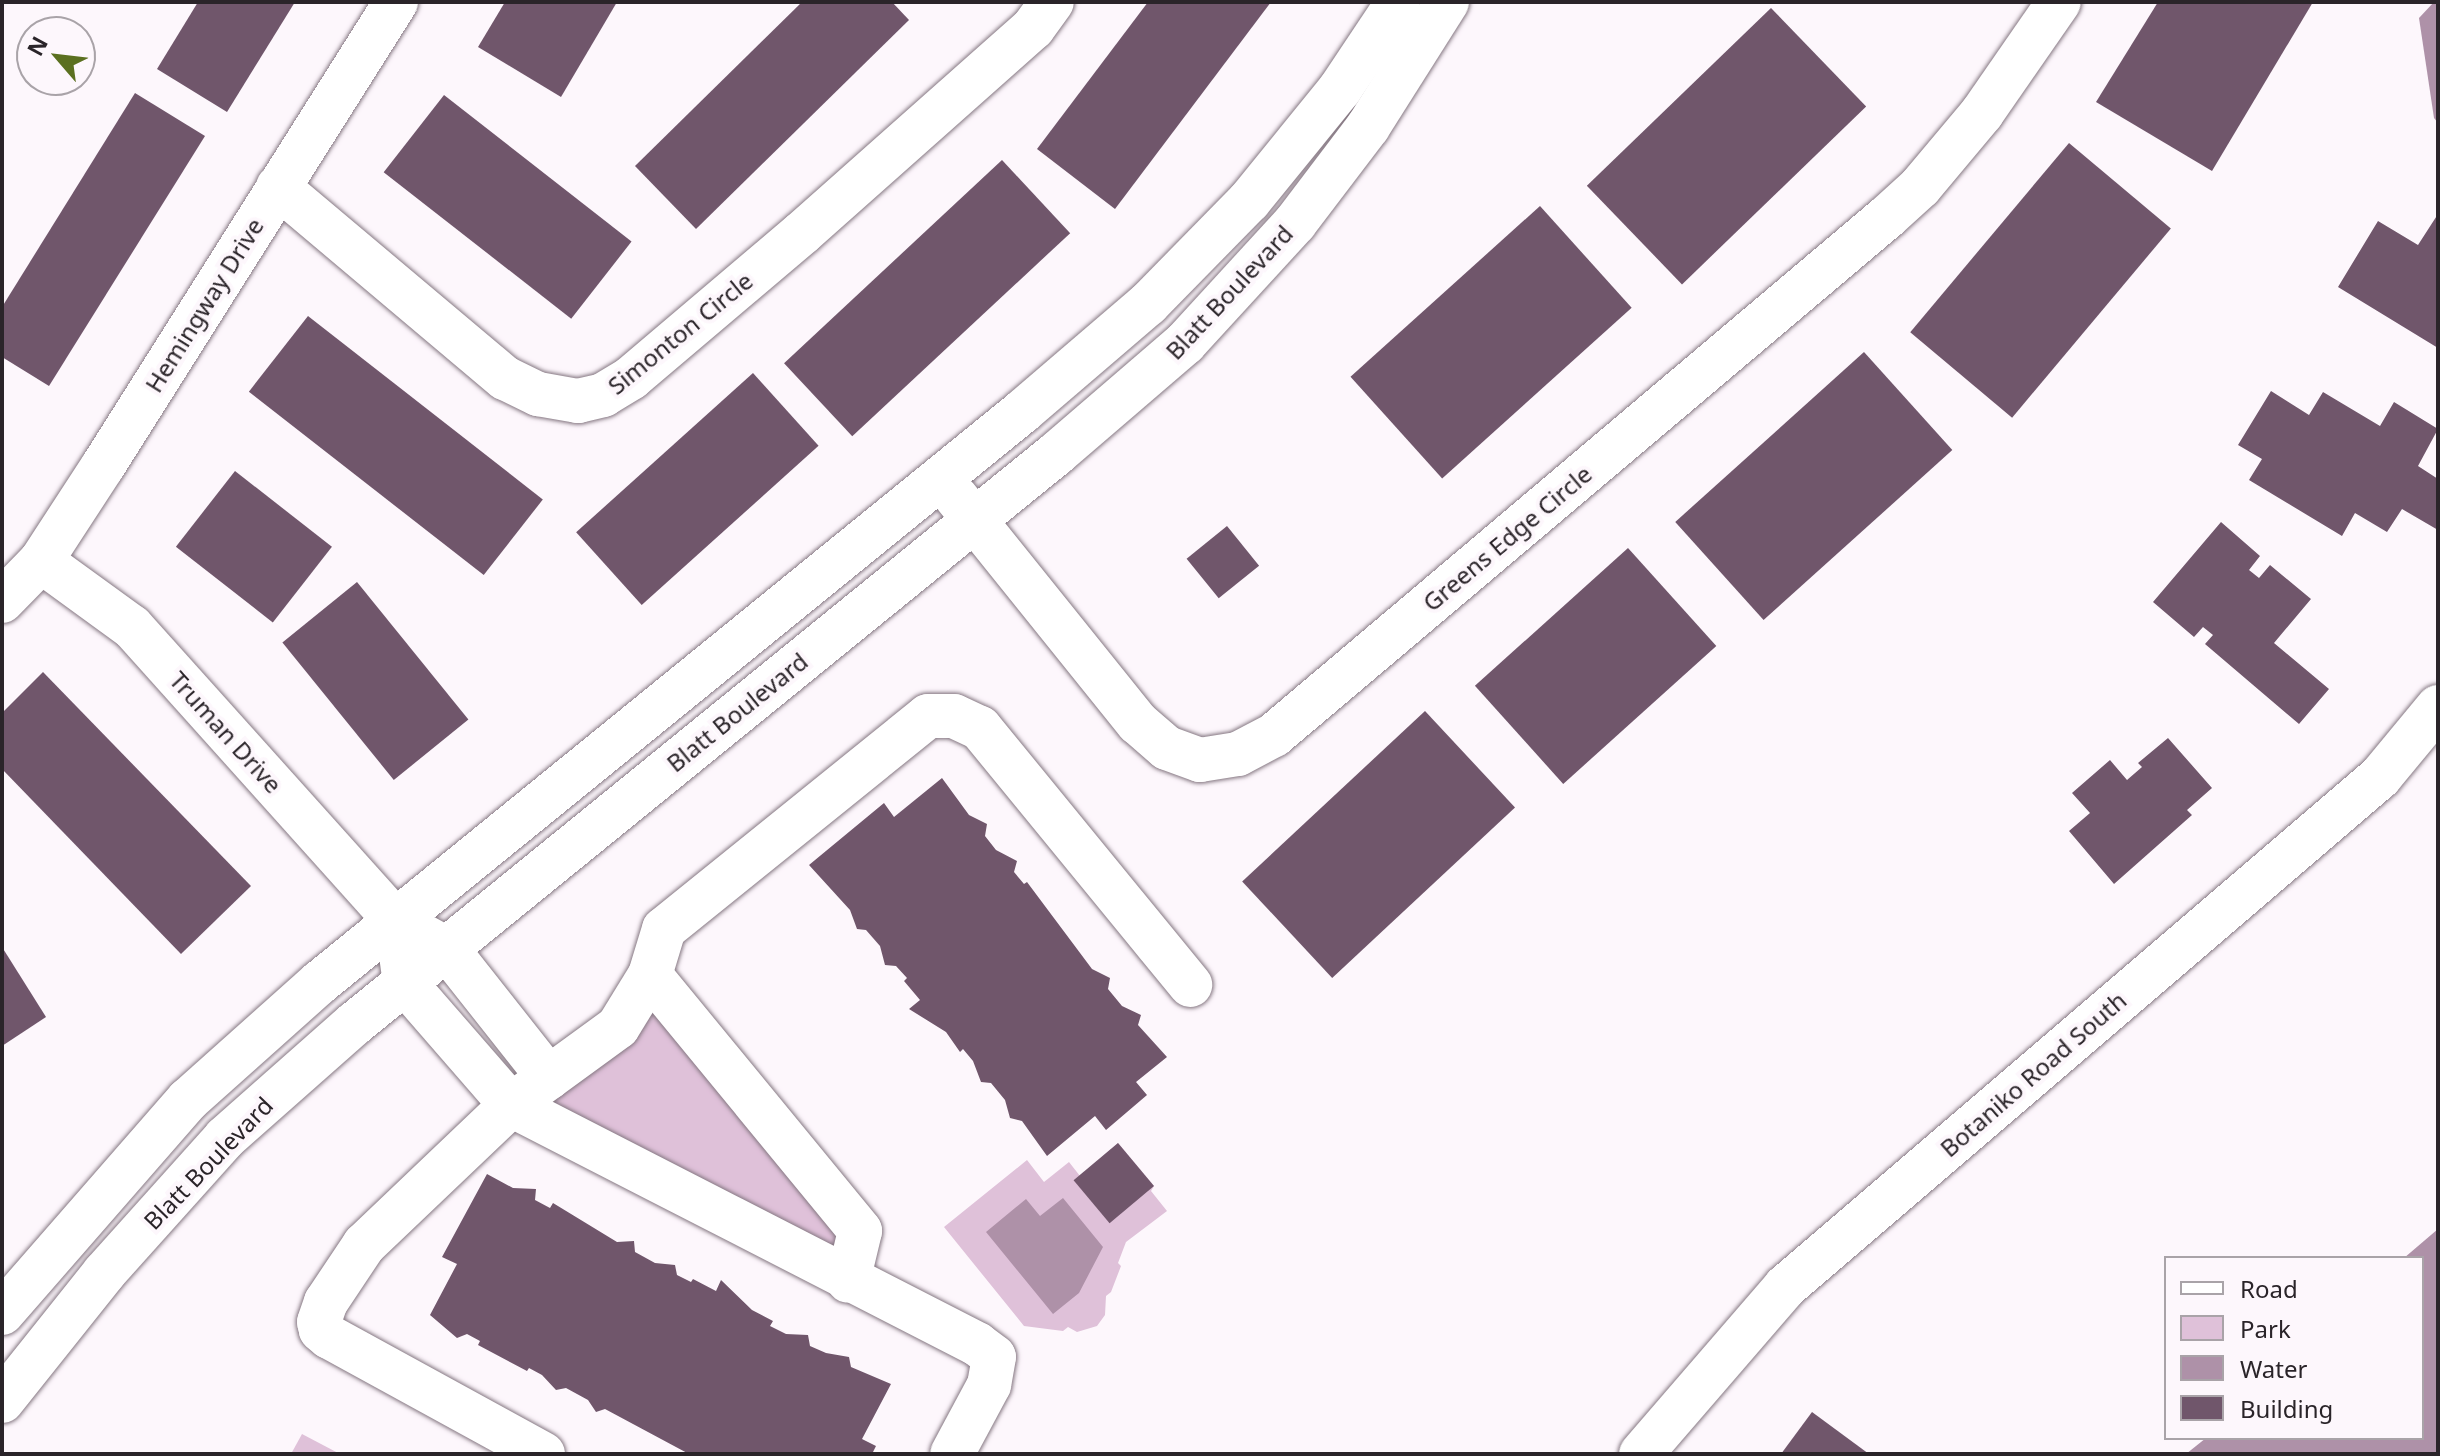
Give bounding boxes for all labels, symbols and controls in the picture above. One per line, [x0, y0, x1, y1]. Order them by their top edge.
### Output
north arrow [16, 16, 96, 96]
text: N [19, 31, 54, 61]
street label: Hemingway Drive [139, 213, 269, 397]
street label: Blatt Boulevard [1160, 219, 1298, 365]
street label: Simonton Circle [602, 266, 758, 400]
street label: Greens Edge Circle [1417, 459, 1597, 617]
street label: Blatt Boulevard [661, 646, 813, 778]
street label: Truman Drive [164, 665, 288, 799]
street label: Botaniko Road South [1934, 985, 2132, 1163]
street label: Blatt Boulevard [138, 1091, 278, 1235]
legend [2164, 1256, 2424, 1440]
text: Road [2240, 1272, 2298, 1305]
text: Park [2240, 1312, 2291, 1345]
text: Water [2240, 1352, 2307, 1385]
text: Building [2240, 1392, 2333, 1425]

